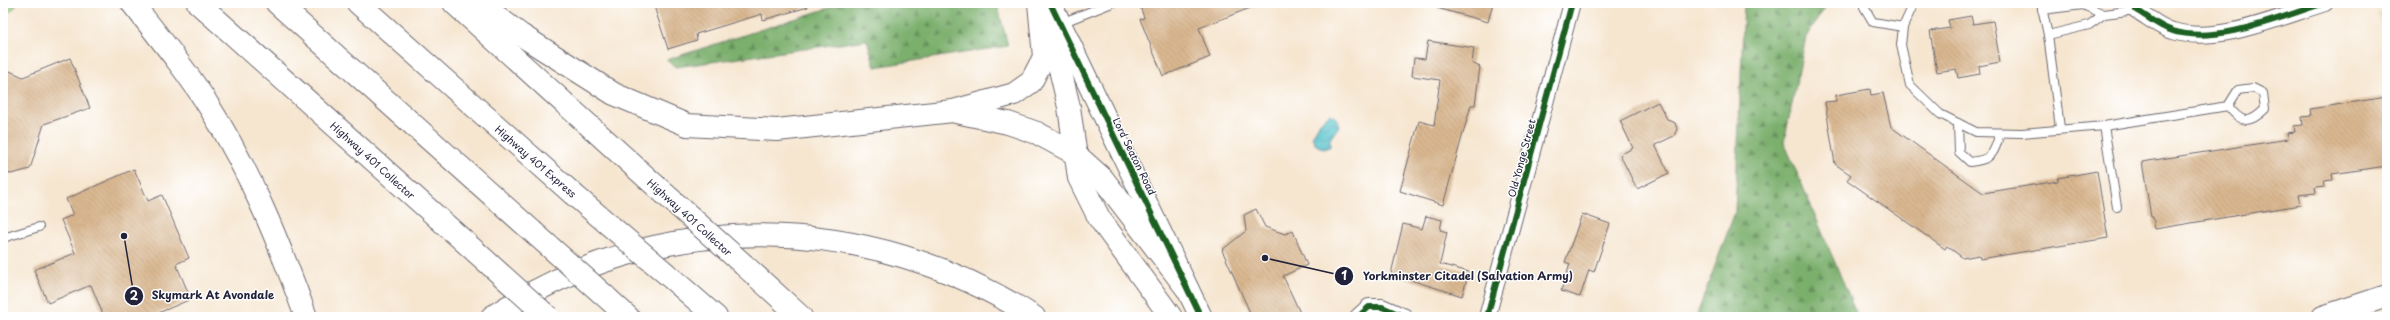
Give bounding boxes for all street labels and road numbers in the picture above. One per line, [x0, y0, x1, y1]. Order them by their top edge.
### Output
street label: Lord Seaton Road [1110, 115, 1160, 197]
street label: Old Yonge Street [1503, 117, 1539, 199]
street label: Highway 401 Collector [327, 118, 419, 203]
street label: Highway 401 Express [491, 121, 580, 202]
street label: Highway 401 Collector [644, 175, 736, 260]

